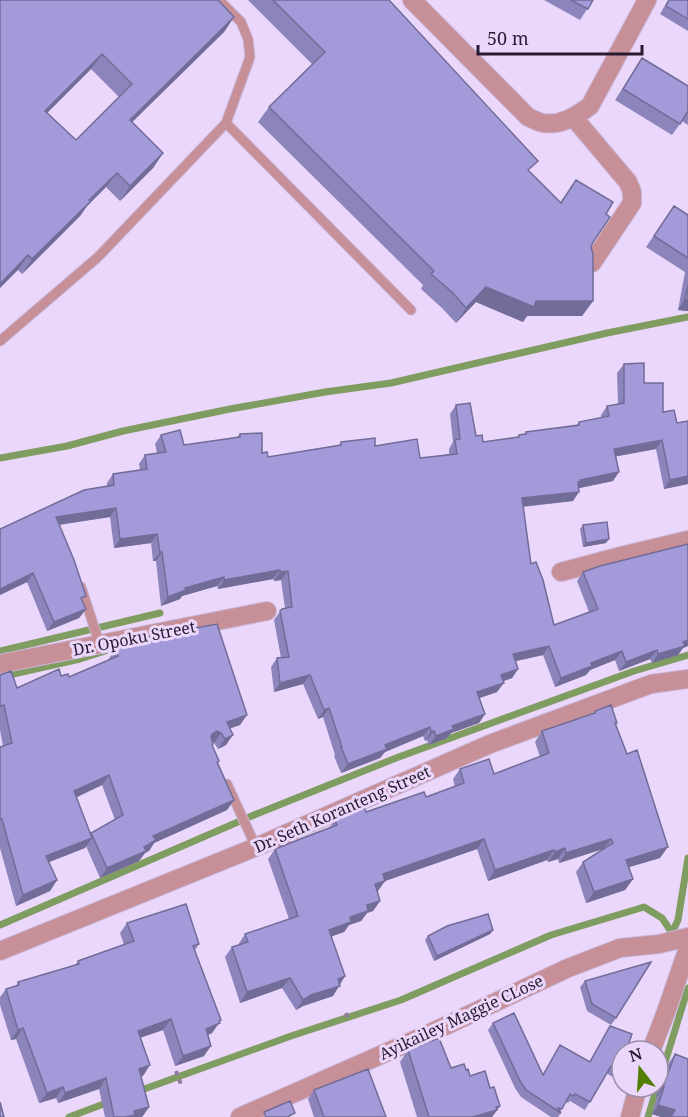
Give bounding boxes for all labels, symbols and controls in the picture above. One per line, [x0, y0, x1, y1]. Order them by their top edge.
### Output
scale bar [478, 18, 642, 56]
text: 50 m [487, 26, 529, 50]
street label: Dr. Opoku Street [71, 615, 198, 661]
street label: Dr. Seth Koranteng Street [250, 760, 434, 858]
street label: Ayikailey Maggie CLose [375, 969, 547, 1065]
north arrow [610, 1039, 670, 1099]
text: N [626, 1042, 645, 1067]

